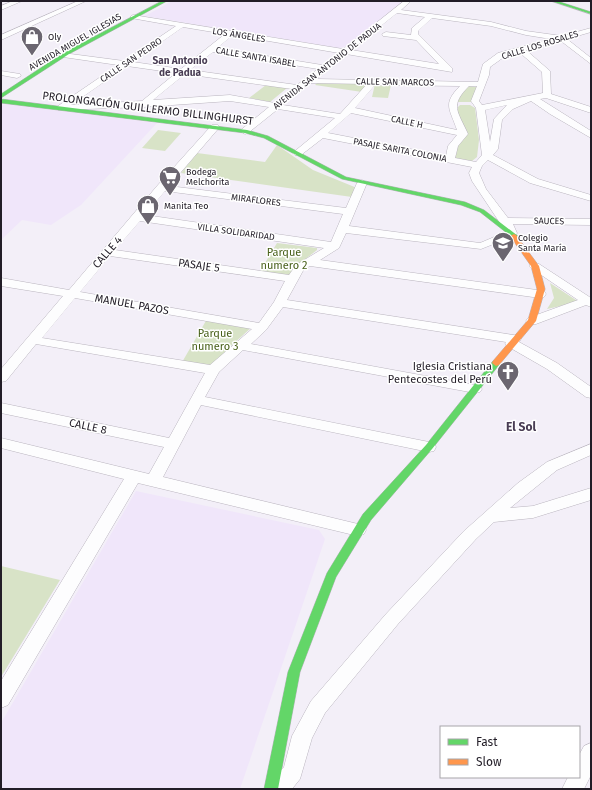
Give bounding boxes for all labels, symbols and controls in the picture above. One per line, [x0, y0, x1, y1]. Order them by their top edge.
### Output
street label: AVENIDA MIGUEL IGLESIAS [27, 11, 123, 73]
street label: AVENIDA SAN ANTONIO DE PADUA [271, 20, 384, 111]
shop icon: Oly [19, 24, 45, 57]
street label: LOS ÁNGELES [212, 25, 266, 44]
street label: CALLE LOS ROSALES [500, 29, 580, 61]
place label: Oly [48, 32, 62, 42]
street label: CALLE SAN PEDRO [98, 36, 164, 84]
street label: CALLE SANTA ISABEL [215, 45, 298, 69]
district label: San Antonio de Padua [153, 55, 208, 79]
street label: CALLE SAN MARCOS [356, 76, 434, 88]
street label: PROLONGACIÓN GUILLERMO BILLINGHURST [42, 88, 255, 128]
street label: CALLE H [390, 114, 424, 130]
street label: PASAJE SARITA COLONIA [352, 136, 448, 164]
supermarket icon: Bodega Melchorita [157, 164, 183, 197]
place label: Bodega Melchorita [186, 167, 230, 187]
street label: MIRAFLORES [231, 192, 282, 208]
shop icon: Manita Teo [135, 193, 161, 226]
place label: Manita Teo [164, 201, 209, 211]
street label: SAUCES [534, 216, 564, 226]
street label: VILLA SOLIDARIDAD [197, 222, 276, 242]
school or university icon: Colegio Santa María [490, 230, 516, 263]
place label: Colegio Santa María [518, 233, 566, 253]
street label: CALLE 4 [90, 234, 125, 271]
park label: Parque numero 2 [261, 246, 307, 272]
street label: PASAJE 5 [177, 256, 221, 275]
street label: MANUEL PAZOS [94, 292, 170, 317]
park label: Parque numero 3 [191, 327, 239, 353]
church icon: Iglesia Cristiana Pentecostes del Perú [495, 359, 521, 392]
place label: Iglesia Cristiana Pentecostes del Perú [388, 360, 492, 386]
street label: CALLE 8 [68, 416, 108, 437]
district label: El Sol [506, 420, 536, 434]
legend [440, 726, 580, 778]
text: Fast [476, 735, 498, 749]
text: Slow [476, 755, 502, 769]

